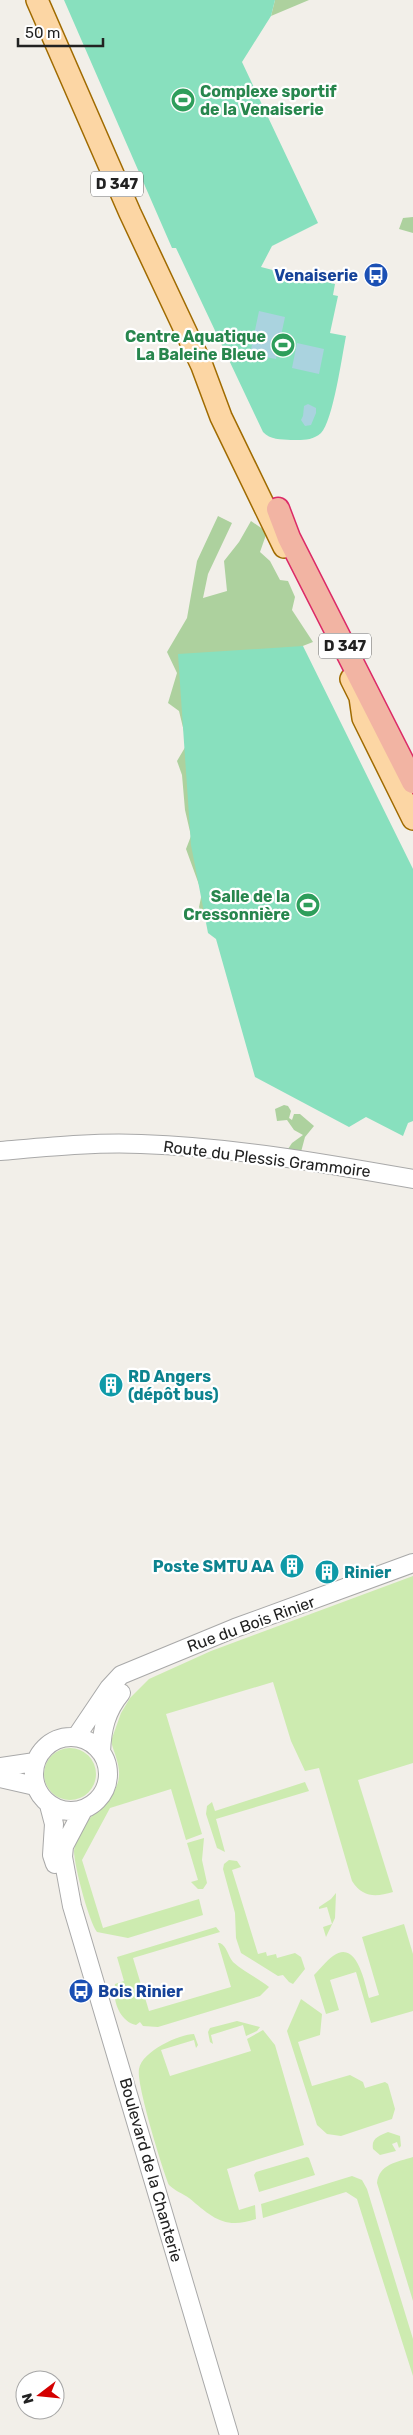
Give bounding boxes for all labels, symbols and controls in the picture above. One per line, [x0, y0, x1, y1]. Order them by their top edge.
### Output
scale bar [18, 15, 102, 47]
text: 50 m [25, 24, 60, 42]
place label: Complexe sportif de la Venaiserie [200, 82, 338, 119]
sports icon: Complexe sportif de la Venaiserie [170, 87, 196, 113]
road number: D 347 [91, 172, 143, 196]
bus stop icon: Venaiserie [363, 262, 389, 288]
place label: Venaiserie [274, 266, 358, 285]
place label: Centre Aquatique La Baleine Bleue [125, 327, 266, 364]
sports icon: Centre Aquatique La Baleine Bleue [270, 332, 296, 358]
road number: D 347 [319, 634, 371, 658]
place label: Salle de la Cressonnière [183, 887, 290, 924]
sports icon: Salle de la Cressonnière [295, 892, 321, 918]
street label: Route du Plessis Grammoire [162, 1137, 372, 1181]
place label: RD Angers (dépôt bus) [128, 1367, 219, 1404]
building icon: RD Angers (dépôt bus) [98, 1372, 124, 1398]
building icon: Poste SMTU AA [279, 1553, 305, 1579]
place label: Poste SMTU AA [153, 1557, 275, 1576]
building icon: Rinier [314, 1559, 340, 1585]
place label: Rinier [344, 1563, 392, 1582]
street label: Rue du Bois Rinier [184, 1592, 318, 1656]
bus stop icon: Bois Rinier [68, 1978, 94, 2004]
place label: Bois Rinier [98, 1982, 184, 2001]
street label: Boulevard de la Chanterie [116, 2076, 186, 2264]
north arrow [15, 2370, 65, 2420]
text: N [18, 2391, 38, 2406]

